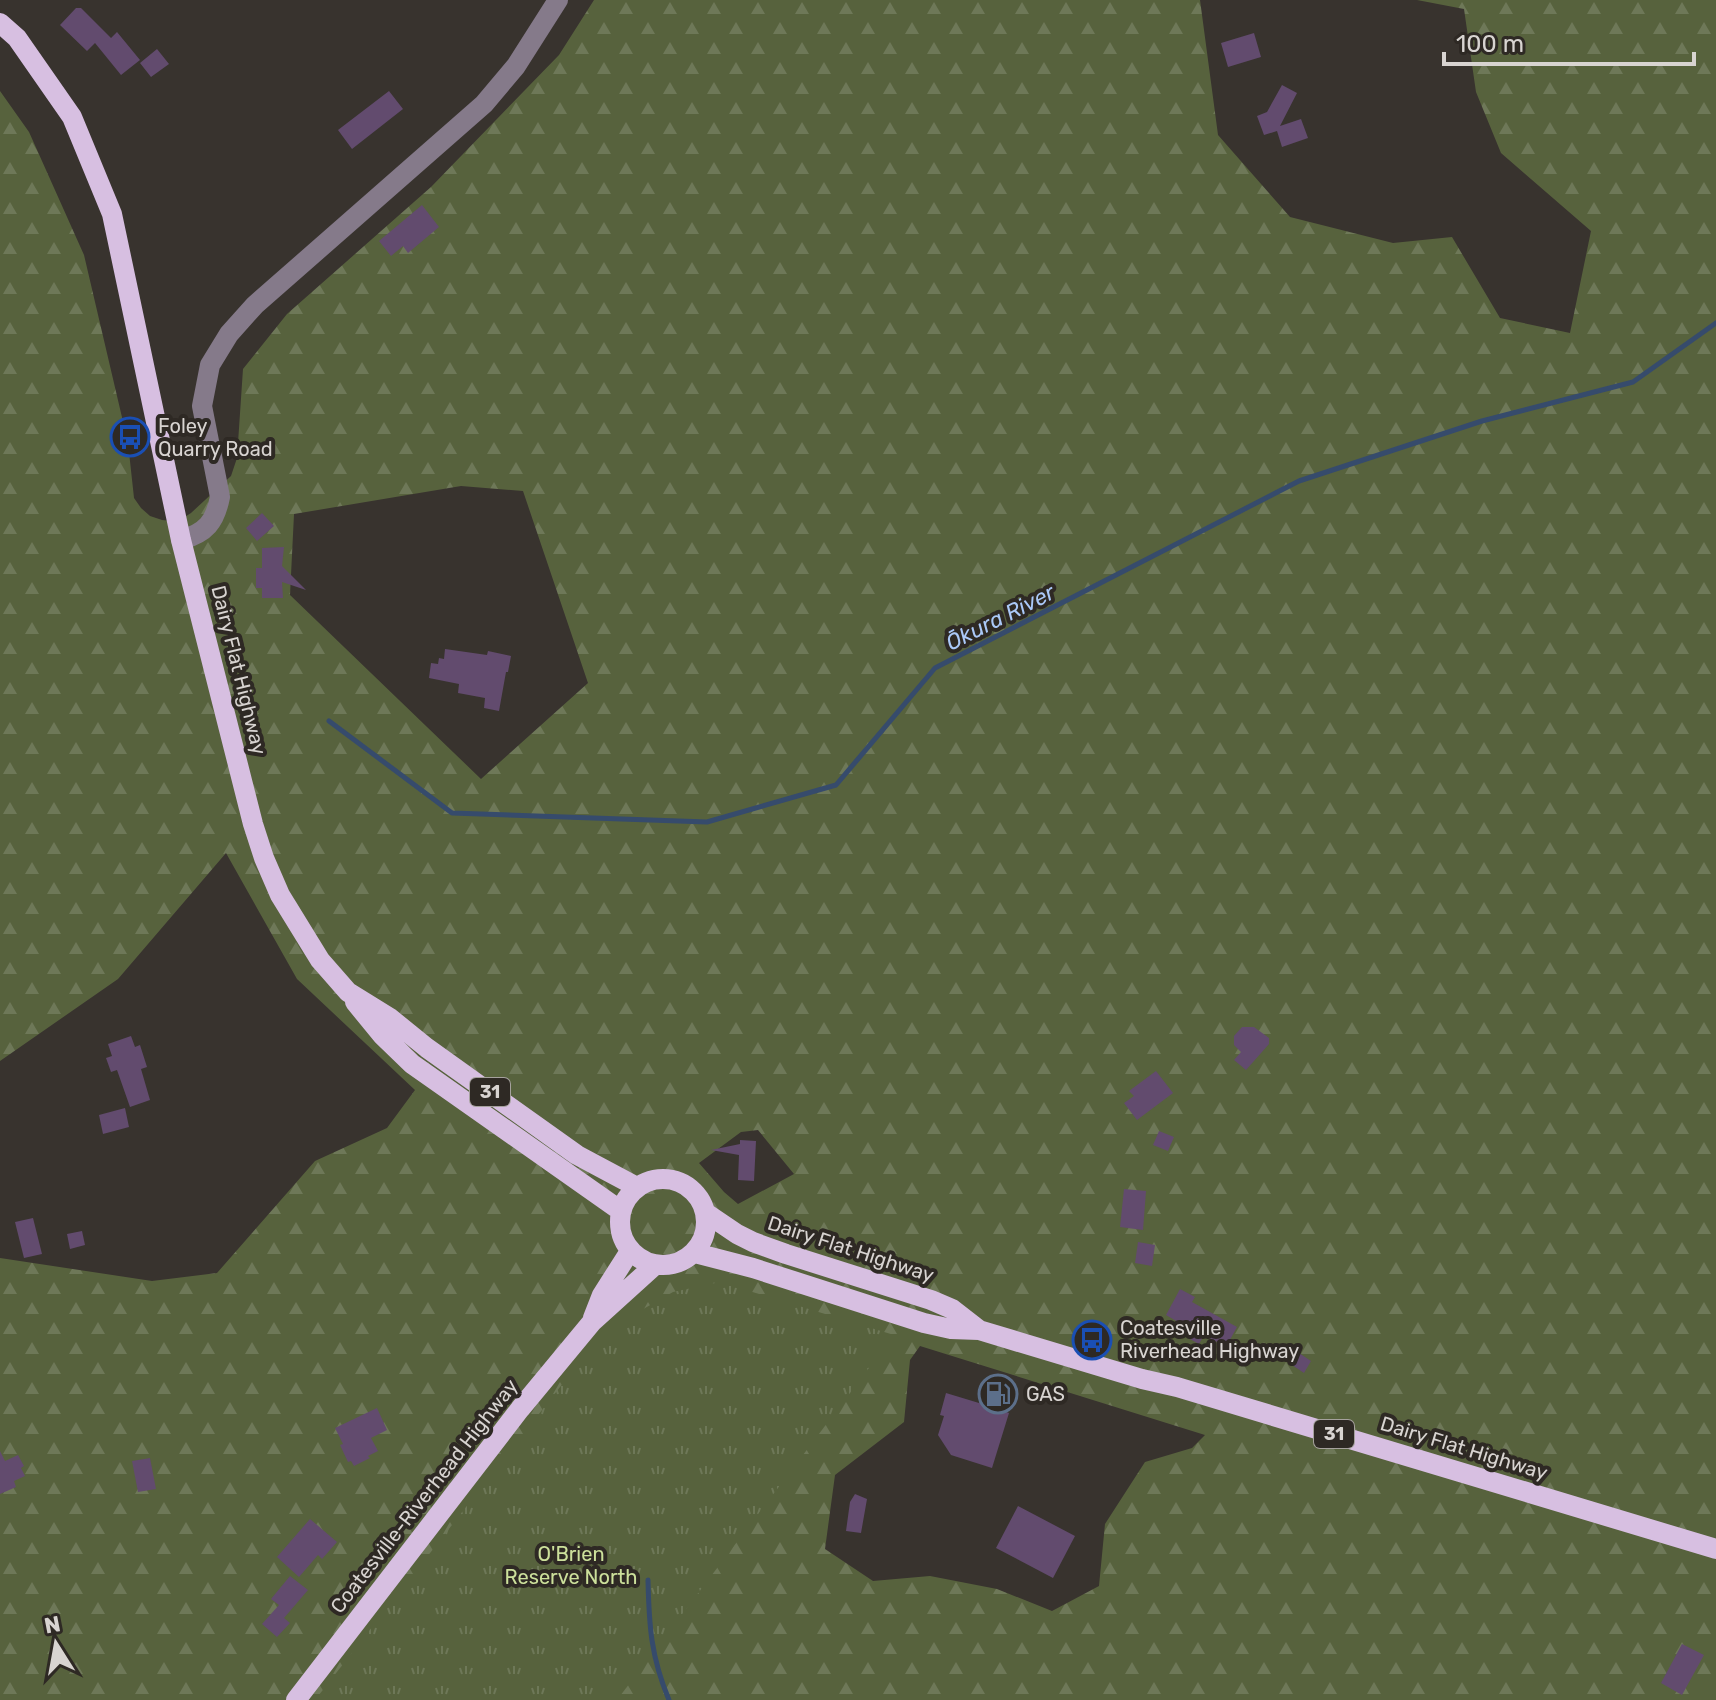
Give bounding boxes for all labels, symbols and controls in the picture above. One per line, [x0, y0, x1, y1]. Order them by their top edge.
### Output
scale bar [1444, 16, 1694, 66]
text: 100 m [1456, 30, 1524, 58]
place label: Foley Quarry Road [158, 414, 273, 461]
bus stop icon: Foley Quarry Road [109, 416, 151, 458]
water label: Ōkura River [941, 578, 1061, 656]
street label: Dairy Flat Highway [206, 583, 272, 757]
road number: 31 [470, 1078, 510, 1106]
street label: Dairy Flat Highway [765, 1211, 937, 1287]
place label: Coatesville Riverhead Highway [1120, 1316, 1299, 1363]
bus stop icon: Coatesville Riverhead Highway [1071, 1319, 1113, 1361]
fuel station icon: GAS [977, 1373, 1019, 1415]
street label: Coatesville-Riverhead Highway [325, 1374, 523, 1618]
place label: GAS [1026, 1382, 1065, 1406]
street label: Dairy Flat Highway [1377, 1411, 1551, 1485]
road number: 31 [1314, 1420, 1354, 1448]
park label: O'Brien Reserve North [505, 1542, 637, 1589]
north arrow [16, 1604, 96, 1684]
text: N [42, 1610, 63, 1640]

